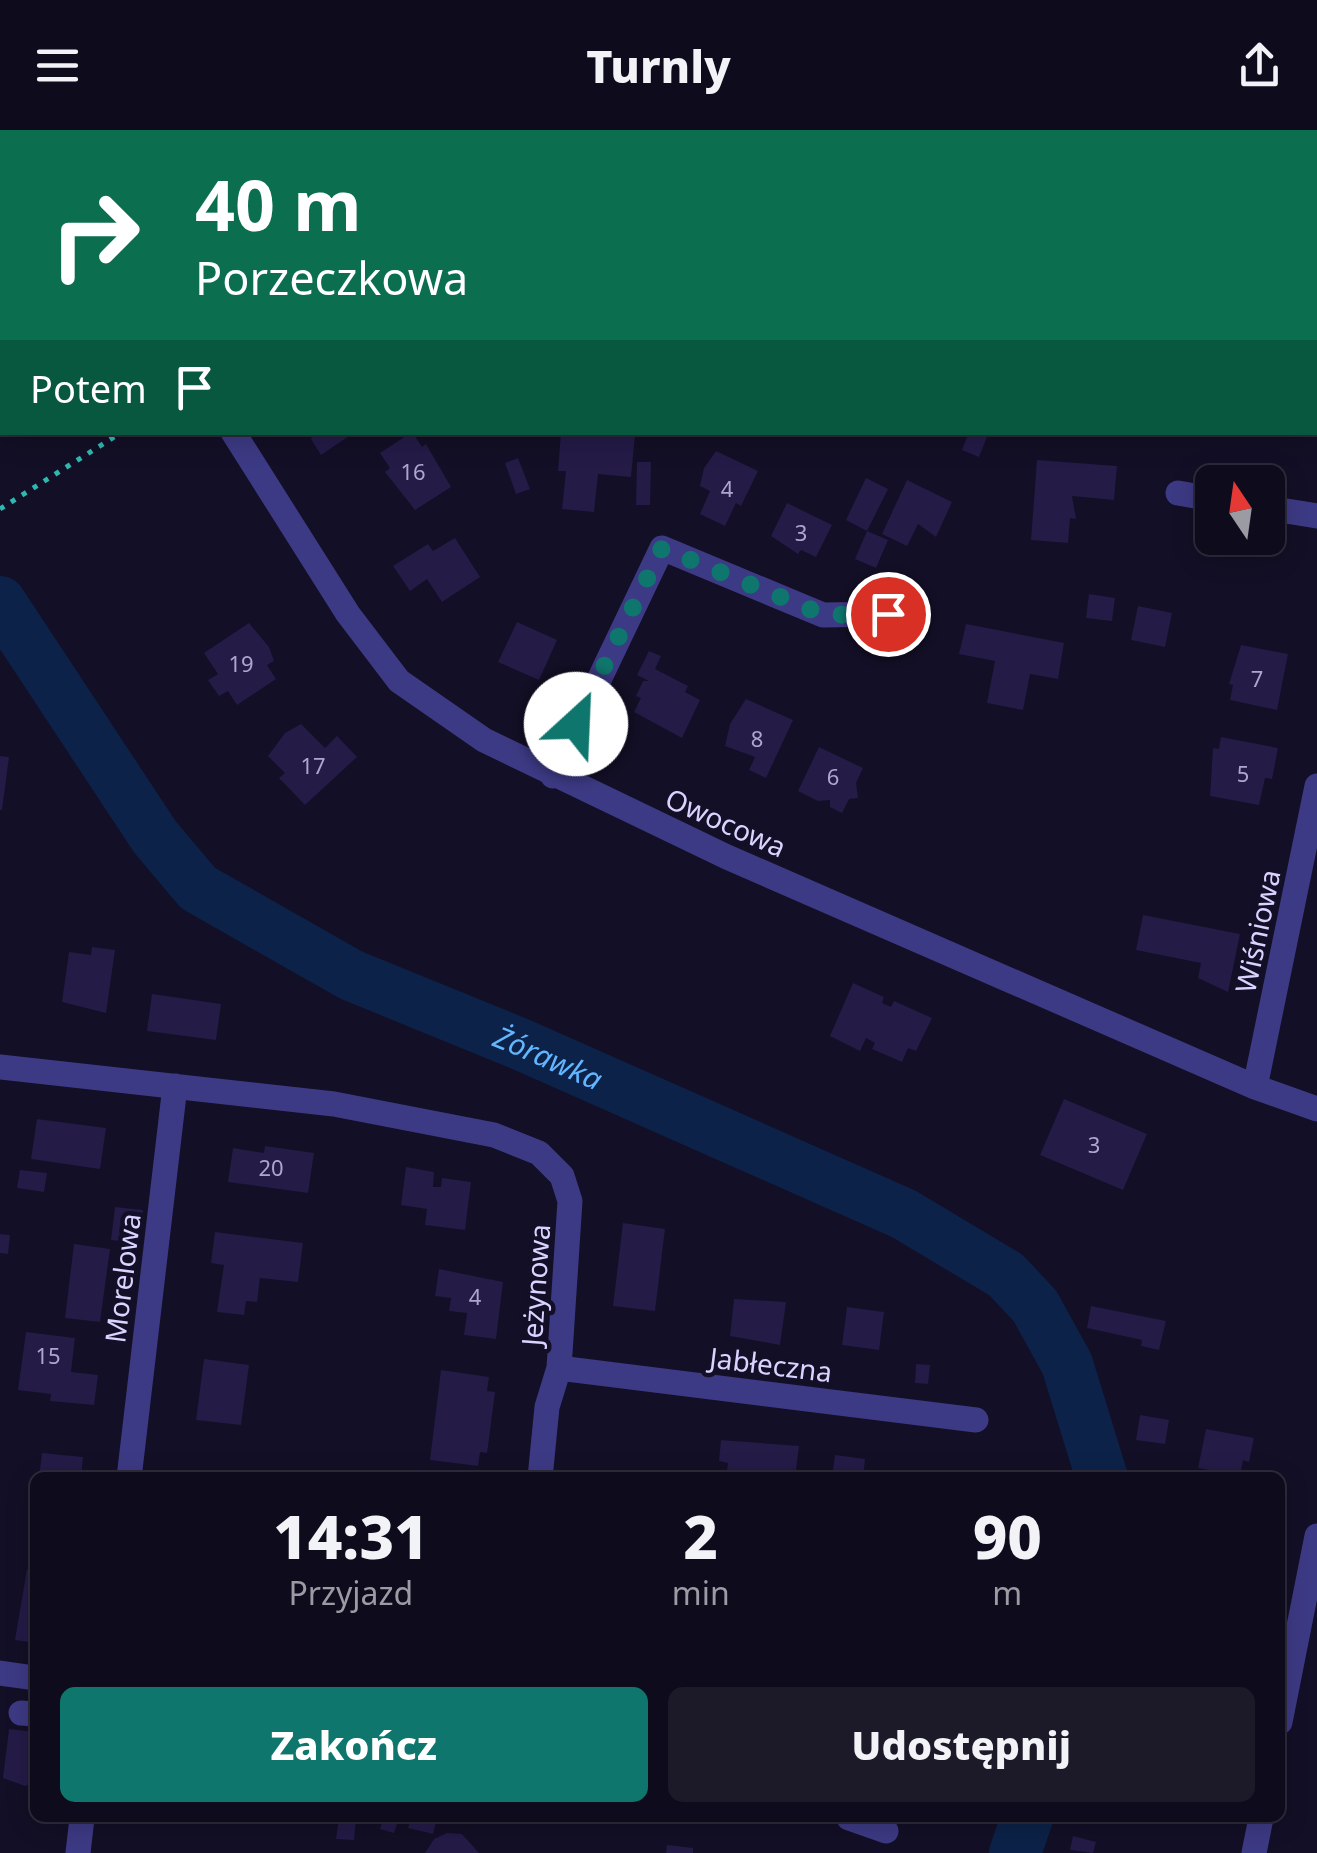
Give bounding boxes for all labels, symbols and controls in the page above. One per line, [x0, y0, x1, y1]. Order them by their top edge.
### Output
text: Turnly [586, 35, 731, 96]
icon: menu [30, 38, 85, 93]
icon: share [1232, 38, 1287, 93]
text: 40 m [195, 156, 362, 252]
icon: right [30, 170, 160, 300]
text: Porzeczkowa [195, 247, 468, 308]
icon: arrive [167, 360, 222, 415]
text: Potem [30, 362, 147, 414]
house number: 16 [400, 456, 426, 486]
north arrow [1195, 465, 1285, 555]
map controls [1195, 465, 1285, 555]
house number: 4 [721, 473, 734, 503]
house number: 3 [795, 517, 807, 547]
pin [846, 572, 931, 657]
icon: arrive [861, 587, 916, 642]
house number: 19 [228, 648, 254, 678]
house number: 7 [1251, 663, 1263, 693]
position arrow [524, 672, 628, 776]
house number: 8 [751, 723, 763, 753]
house number: 17 [300, 750, 326, 780]
house number: 5 [1237, 758, 1249, 788]
house number: 6 [827, 761, 839, 791]
street label: Owocowa [660, 779, 792, 865]
street label: Wiśniowa [1225, 866, 1289, 996]
water label: Żórawka [487, 1015, 609, 1099]
house number: 3 [1088, 1129, 1100, 1159]
house number: 20 [258, 1152, 284, 1182]
street label: Morelowa [95, 1211, 149, 1345]
street label: Jeżynowa [512, 1223, 558, 1350]
house number: 4 [469, 1281, 482, 1311]
street label: Jabłeczna [705, 1337, 834, 1390]
house number: 15 [35, 1340, 61, 1370]
text: 14:31 [273, 1495, 429, 1577]
text: 2 [683, 1495, 718, 1577]
text: 90 [973, 1495, 1042, 1577]
text: Przyjazd [288, 1571, 413, 1614]
text: min [672, 1571, 730, 1614]
text: m [992, 1571, 1022, 1614]
button: Zakończ [60, 1687, 648, 1802]
button: Udostępnij [668, 1687, 1255, 1802]

